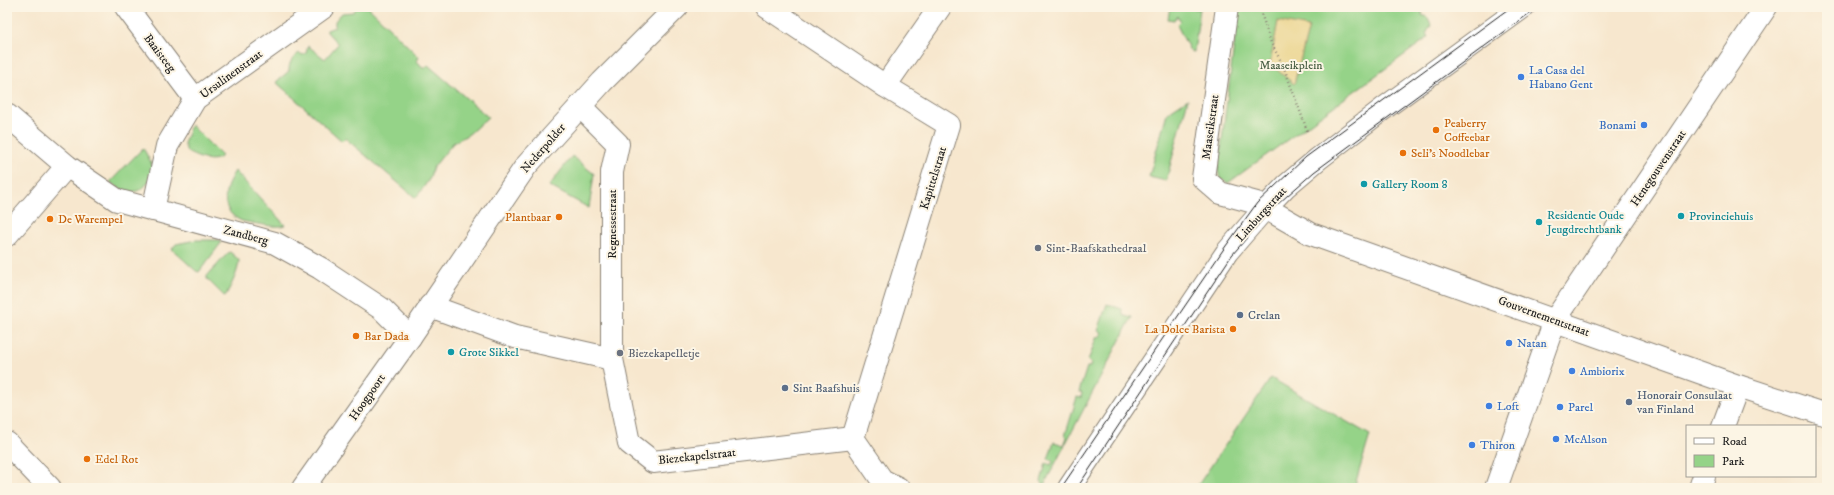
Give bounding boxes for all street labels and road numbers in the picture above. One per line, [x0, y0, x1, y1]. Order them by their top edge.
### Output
street label: Baaisteeg [140, 31, 179, 76]
street label: Ursulinenstraat [197, 47, 266, 102]
street label: Maaseikstraat [1199, 93, 1223, 161]
street label: Nederpolder [518, 120, 569, 176]
street label: Henegouwenstraat [1627, 127, 1690, 209]
street label: Kapittelstraat [917, 145, 950, 212]
street label: Limburgstraat [1233, 184, 1290, 245]
street label: Regnessestraat [605, 189, 620, 259]
street label: Zandberg [222, 222, 270, 249]
street label: Gouvernementstraat [1496, 293, 1592, 340]
street label: Hoogpoort [346, 371, 389, 423]
street label: Biezekapelstraat [658, 445, 737, 468]

